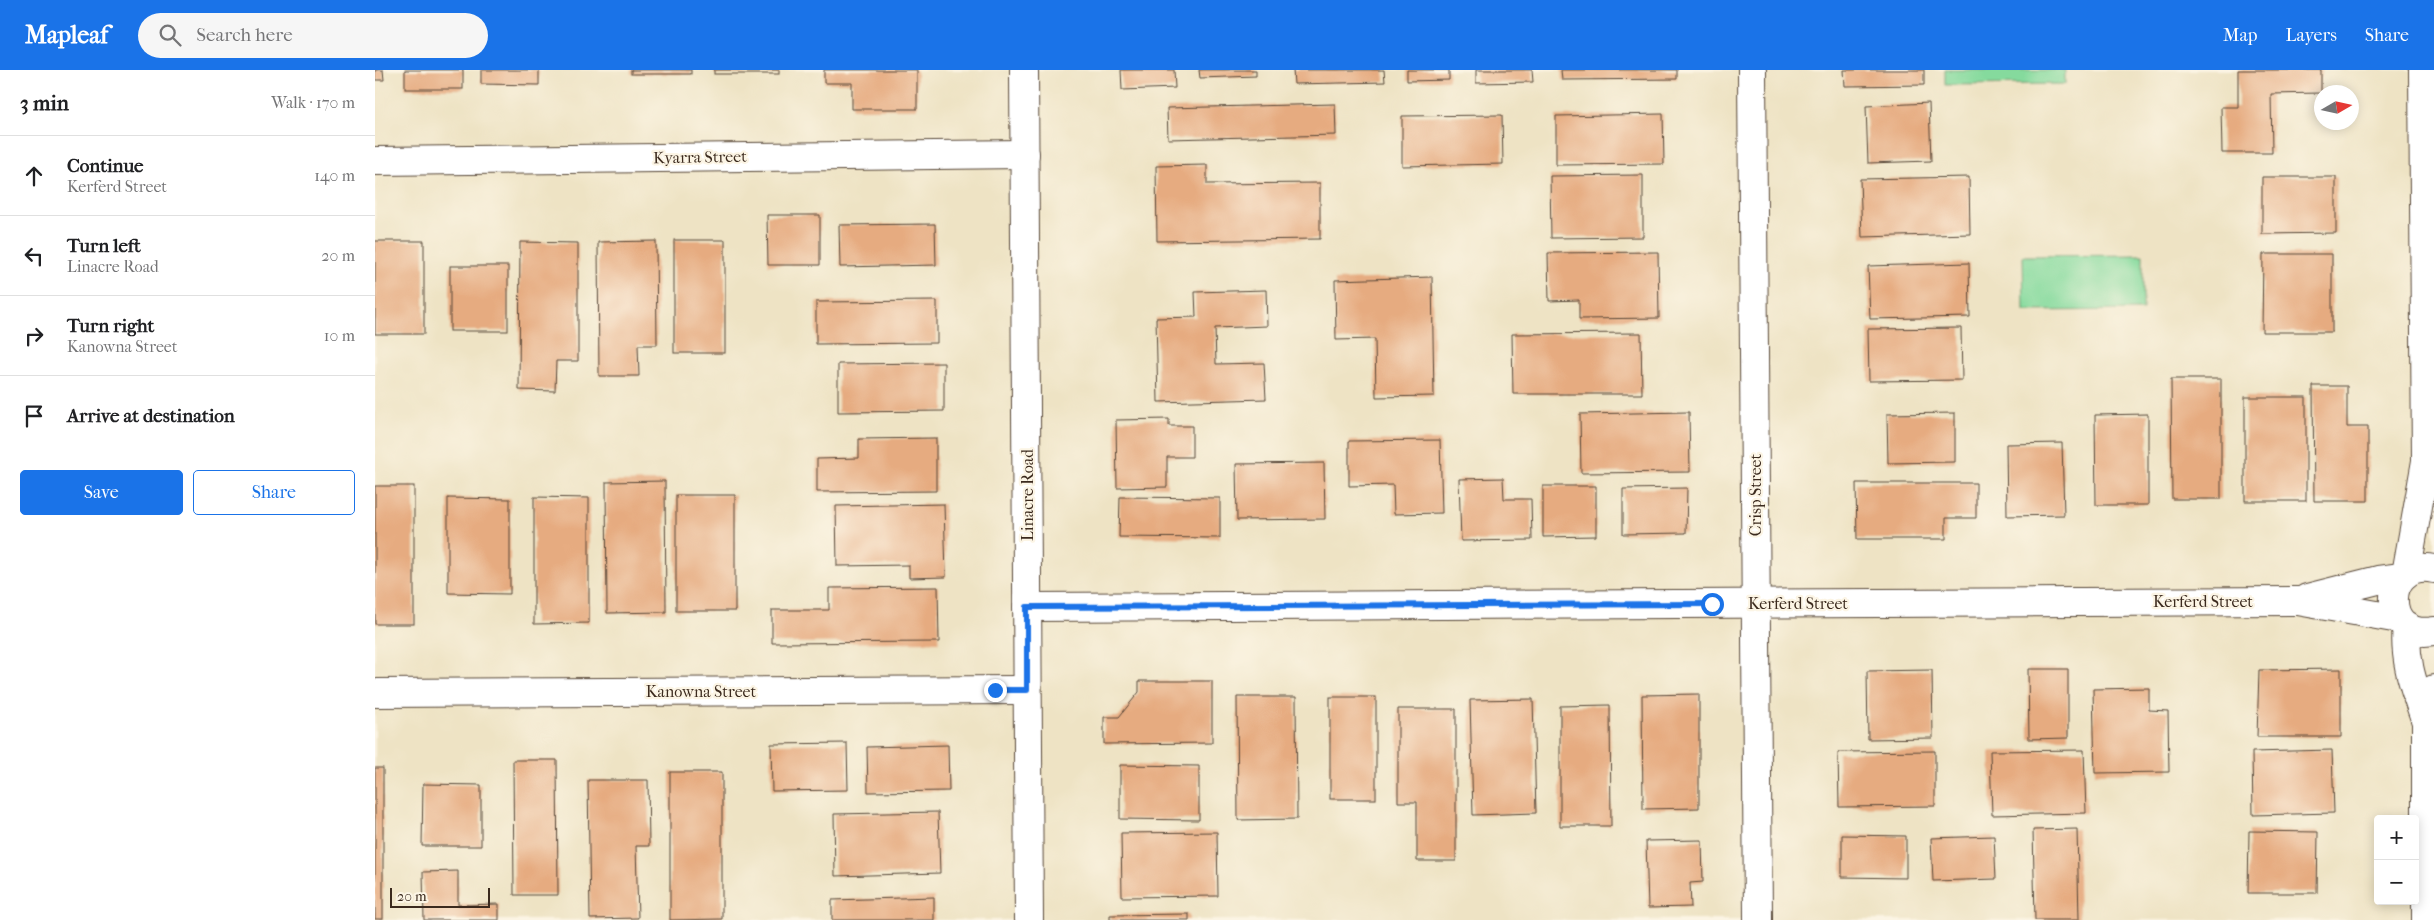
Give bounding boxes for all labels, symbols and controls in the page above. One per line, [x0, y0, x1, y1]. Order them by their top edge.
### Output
search box [138, 13, 488, 58]
text: Mapleaf [25, 21, 108, 49]
icon: search [156, 21, 184, 49]
text: Search here [196, 24, 293, 46]
text: Map [2223, 25, 2257, 46]
text: Layers [2285, 25, 2337, 46]
text: Share [2365, 25, 2409, 46]
north arrow [2314, 85, 2359, 130]
text: 3 min [20, 91, 69, 115]
text: Walk · 170 m [271, 93, 355, 112]
street label: Kyarra Street [653, 147, 747, 167]
text: Continue [67, 155, 143, 177]
icon: ahead [20, 162, 48, 190]
text: 140 m [314, 166, 355, 185]
text: Kerferd Street [67, 177, 167, 196]
text: Turn left [67, 235, 141, 257]
icon: left [20, 242, 48, 270]
text: 20 m [321, 246, 355, 265]
text: Linacre Road [67, 257, 159, 276]
text: Turn right [67, 315, 154, 337]
icon: right [20, 322, 48, 350]
text: 10 m [324, 326, 355, 345]
text: Kanowna Street [67, 337, 177, 356]
icon: arrive [20, 402, 48, 430]
text: Arrive at destination [67, 405, 235, 427]
street label: Linacre Road [1018, 449, 1037, 541]
street label: Crisp Street [1746, 453, 1765, 536]
button: Save [20, 470, 183, 515]
button: Share [193, 470, 355, 515]
street label: Kerferd Street [2153, 592, 2253, 611]
route start [1701, 593, 1724, 616]
street label: Kerferd Street [1748, 594, 1848, 613]
route end [984, 679, 1007, 702]
street label: Kanowna Street [646, 682, 757, 701]
map controls [2374, 815, 2419, 905]
button: + [2374, 815, 2419, 860]
button: − [2374, 860, 2419, 905]
scale bar [390, 885, 490, 908]
text: 20 m [397, 888, 427, 905]

